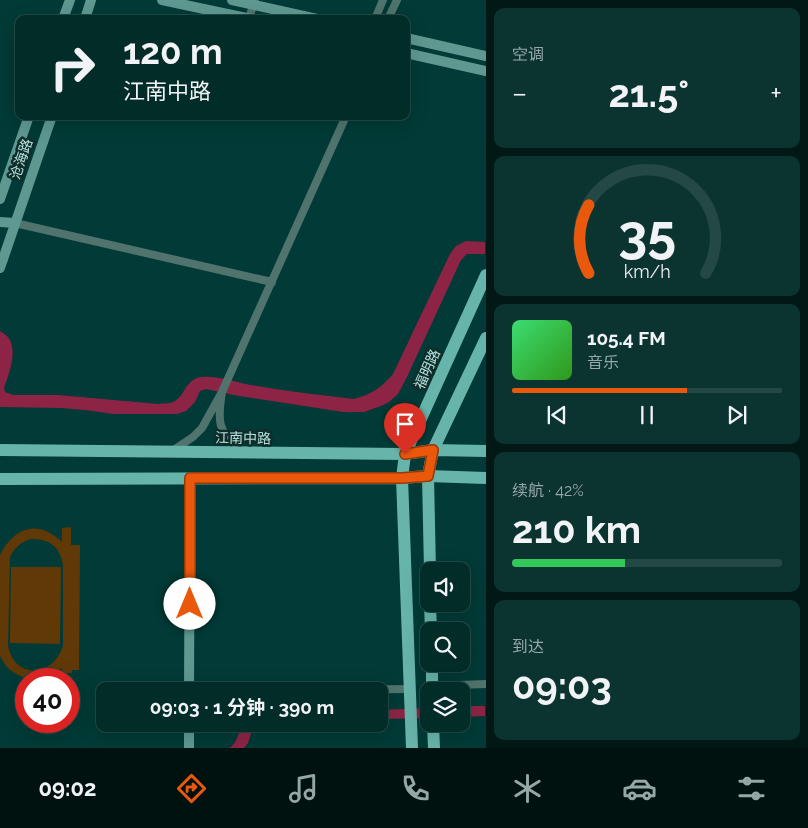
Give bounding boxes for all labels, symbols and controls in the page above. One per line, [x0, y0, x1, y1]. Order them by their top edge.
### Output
text: 120 m [123, 31, 223, 72]
icon: right [40, 35, 105, 100]
text: 空调 [512, 45, 544, 64]
text: 21.5° [608, 71, 689, 116]
text: − [512, 77, 527, 110]
text: + [770, 77, 782, 110]
text: 江南中路 [123, 78, 211, 104]
street label: 沧海路 [7, 137, 35, 181]
text: 35 [618, 203, 676, 264]
text: km/h [623, 261, 671, 282]
text: 105.4 FM [587, 327, 666, 349]
street label: 福明路 [411, 347, 443, 391]
text: 音乐 [587, 353, 619, 372]
icon: previous [543, 401, 571, 429]
icon: pause [633, 401, 661, 429]
icon: next [723, 401, 751, 429]
pin [384, 403, 426, 454]
icon: arrive [391, 410, 419, 438]
street label: 江南中路 [215, 430, 271, 446]
text: 续航 · 42% [512, 481, 584, 500]
text: 210 km [512, 507, 641, 552]
map controls [420, 562, 470, 732]
button: sound [420, 562, 470, 612]
position arrow [163, 577, 215, 629]
button: search [420, 622, 470, 672]
text: 到达 [512, 637, 544, 656]
text: 09:03 [512, 663, 612, 708]
speed limit sign: 40 [15, 668, 80, 733]
button: layers [420, 682, 470, 732]
text: 09:03 · 1 分钟 · 390 m [150, 696, 334, 718]
icon: directions [174, 771, 209, 806]
icon: music [286, 771, 321, 806]
icon: phone [398, 771, 433, 806]
icon: climate [510, 771, 545, 806]
icon: car [622, 771, 657, 806]
icon: filters [734, 771, 769, 806]
text: 09:02 [39, 775, 96, 801]

